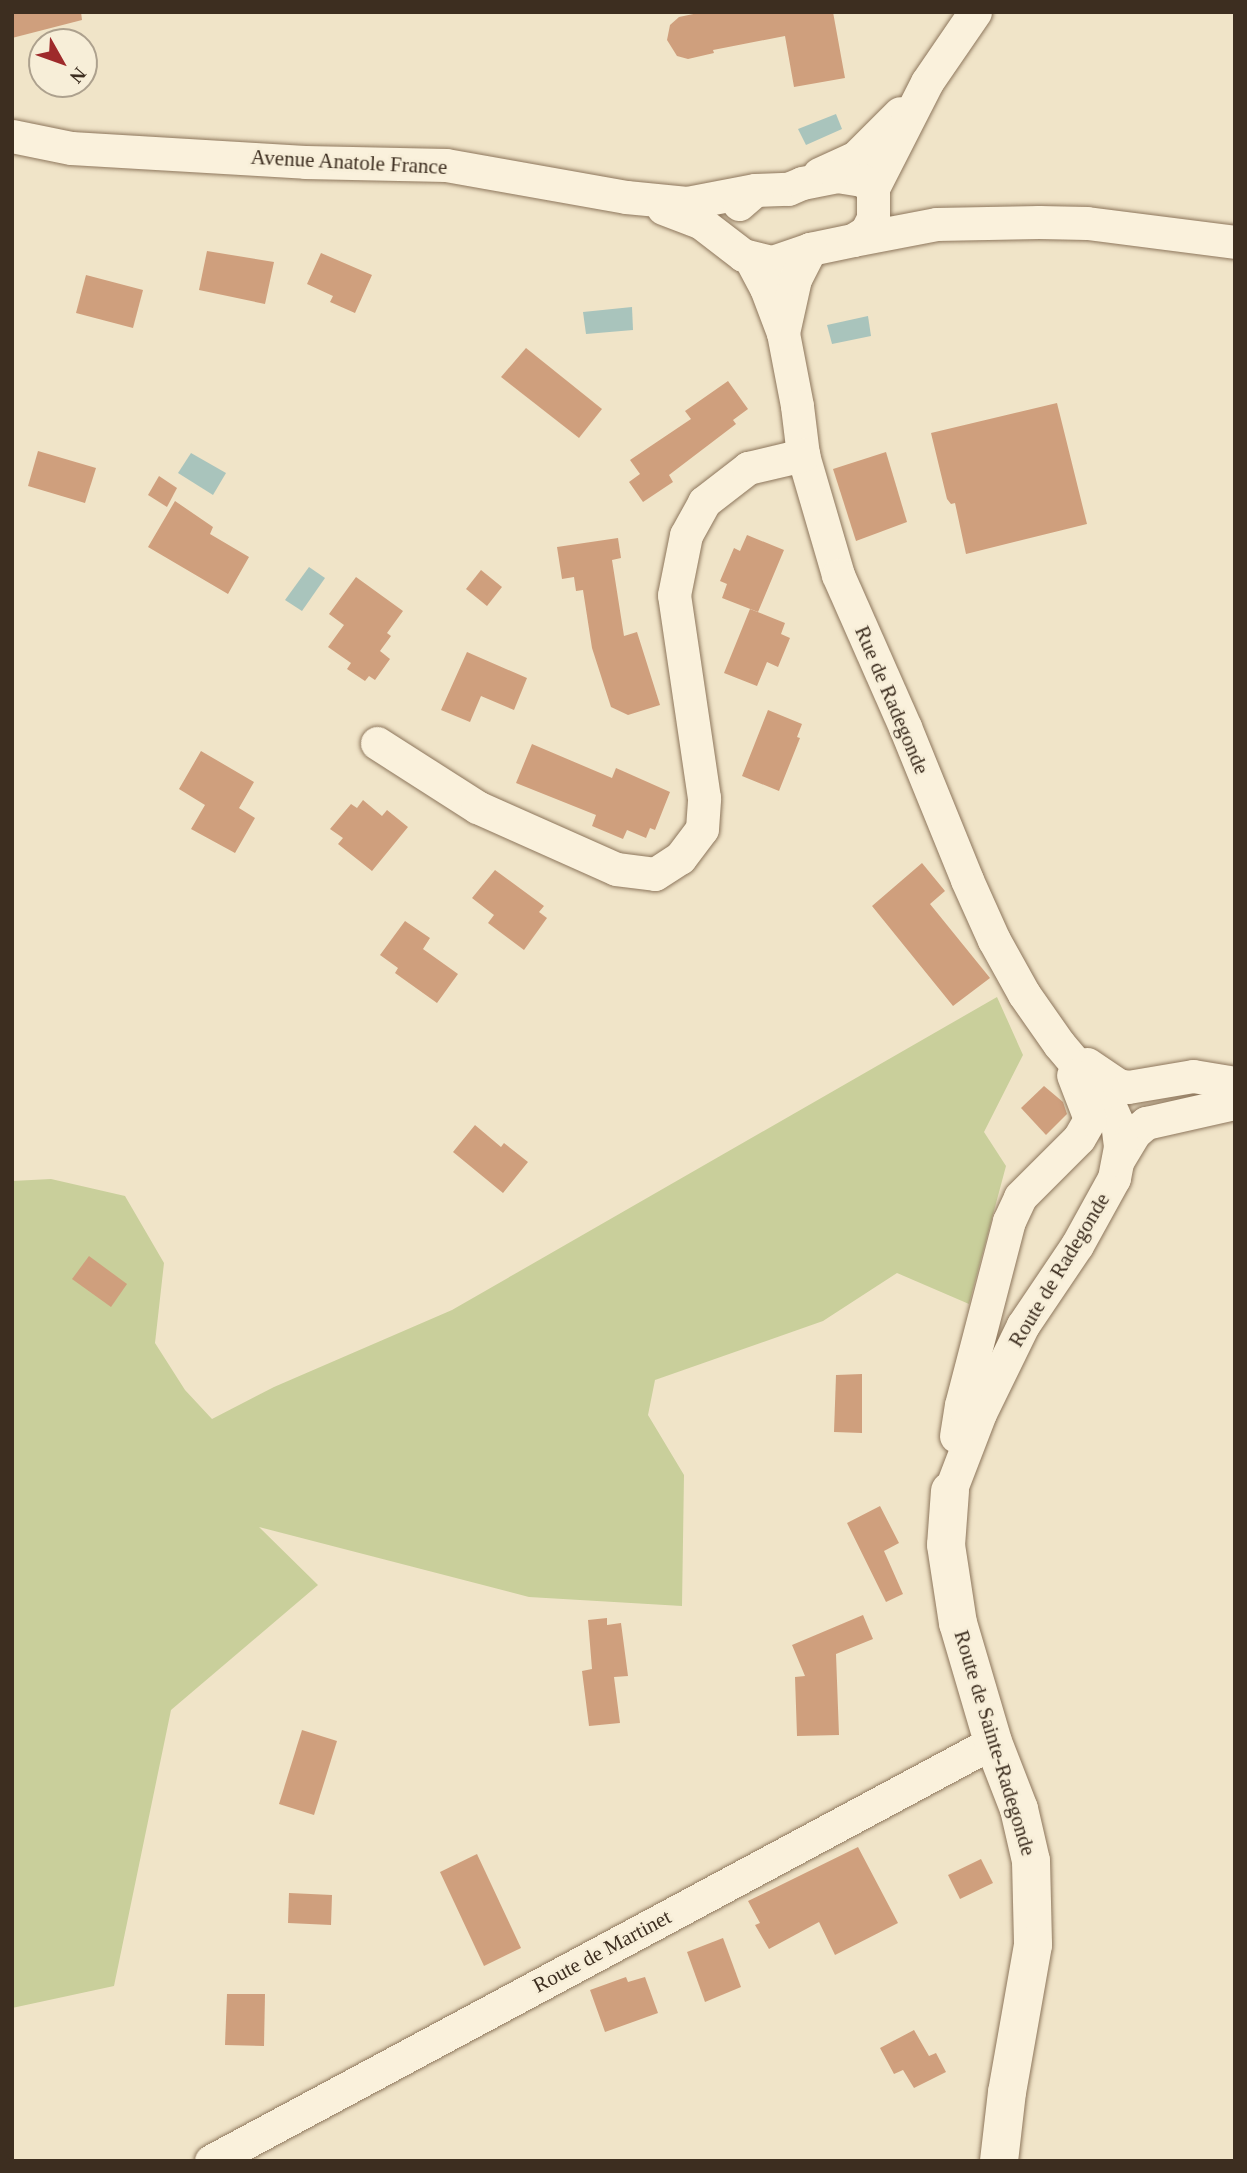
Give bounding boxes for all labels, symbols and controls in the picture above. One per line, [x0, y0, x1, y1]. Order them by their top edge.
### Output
north arrow [28, 28, 98, 98]
text: N [65, 64, 90, 88]
street label: Avenue Anatole France [250, 144, 448, 180]
street label: Rue de Radegonde [849, 622, 935, 778]
street label: Route de Radegonde [1003, 1189, 1115, 1351]
street label: Route de Sainte-Radegonde [949, 1627, 1041, 1859]
street label: Route de Martinet [529, 1904, 675, 1998]

